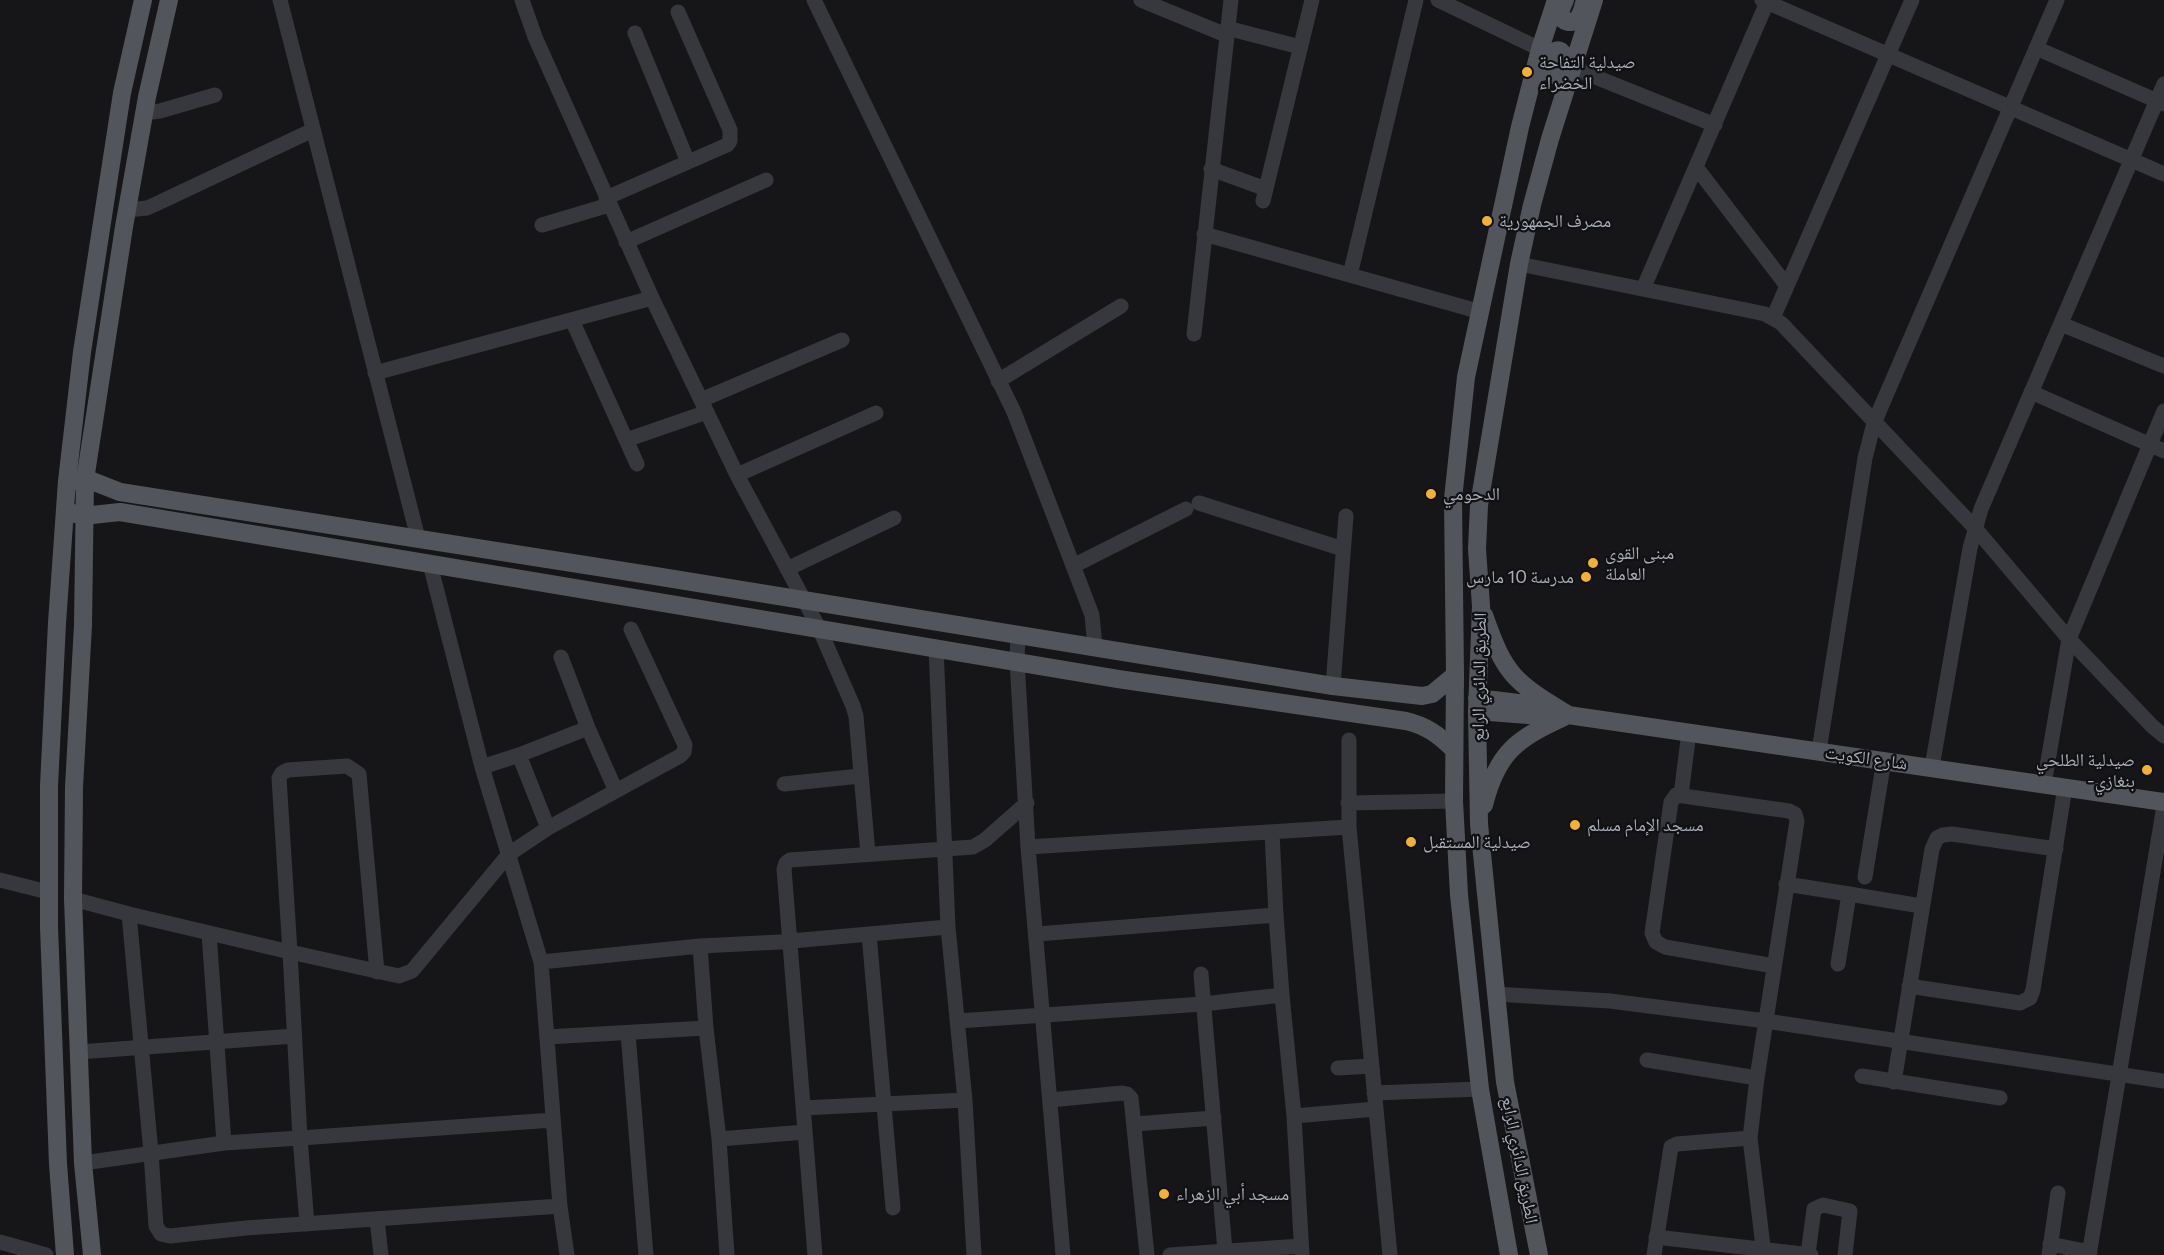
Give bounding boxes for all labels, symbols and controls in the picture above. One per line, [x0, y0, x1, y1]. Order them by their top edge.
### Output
place label: صيدلية التفاحة الخضراء [1539, 51, 1636, 94]
marker: صيدلية التفاحة الخضراء [1520, 65, 1534, 79]
place label: مصرف الجمهورية [1499, 210, 1611, 232]
marker: مصرف الجمهورية [1480, 214, 1494, 228]
place label: الدحومي [1443, 483, 1500, 505]
marker: الدحومي [1424, 487, 1438, 501]
place label: مبنى القوى العاملة [1605, 542, 1674, 584]
marker: مبنى القوى العاملة [1586, 556, 1600, 570]
place label: مدرسة 10 مارس [1466, 566, 1574, 588]
marker: مدرسة 10 مارس [1579, 570, 1593, 584]
street label: الطريق الدائري الرابع [1467, 612, 1491, 742]
street label: شارع الكويت [1823, 742, 1909, 774]
place label: صيدلية الطلحي -بنغازي [2036, 749, 2135, 792]
marker: صيدلية الطلحي -بنغازي [2140, 763, 2154, 777]
place label: مسجد الإمام مسلم [1587, 814, 1704, 836]
marker: مسجد الإمام مسلم [1568, 818, 1582, 832]
place label: صيدلية المستقبل [1423, 831, 1531, 853]
marker: صيدلية المستقبل [1404, 835, 1418, 849]
street label: الطريق الدائري الرابع [1497, 1095, 1543, 1225]
place label: مسجد أبي الزهراء [1176, 1183, 1289, 1205]
marker: مسجد أبي الزهراء [1157, 1187, 1171, 1201]

